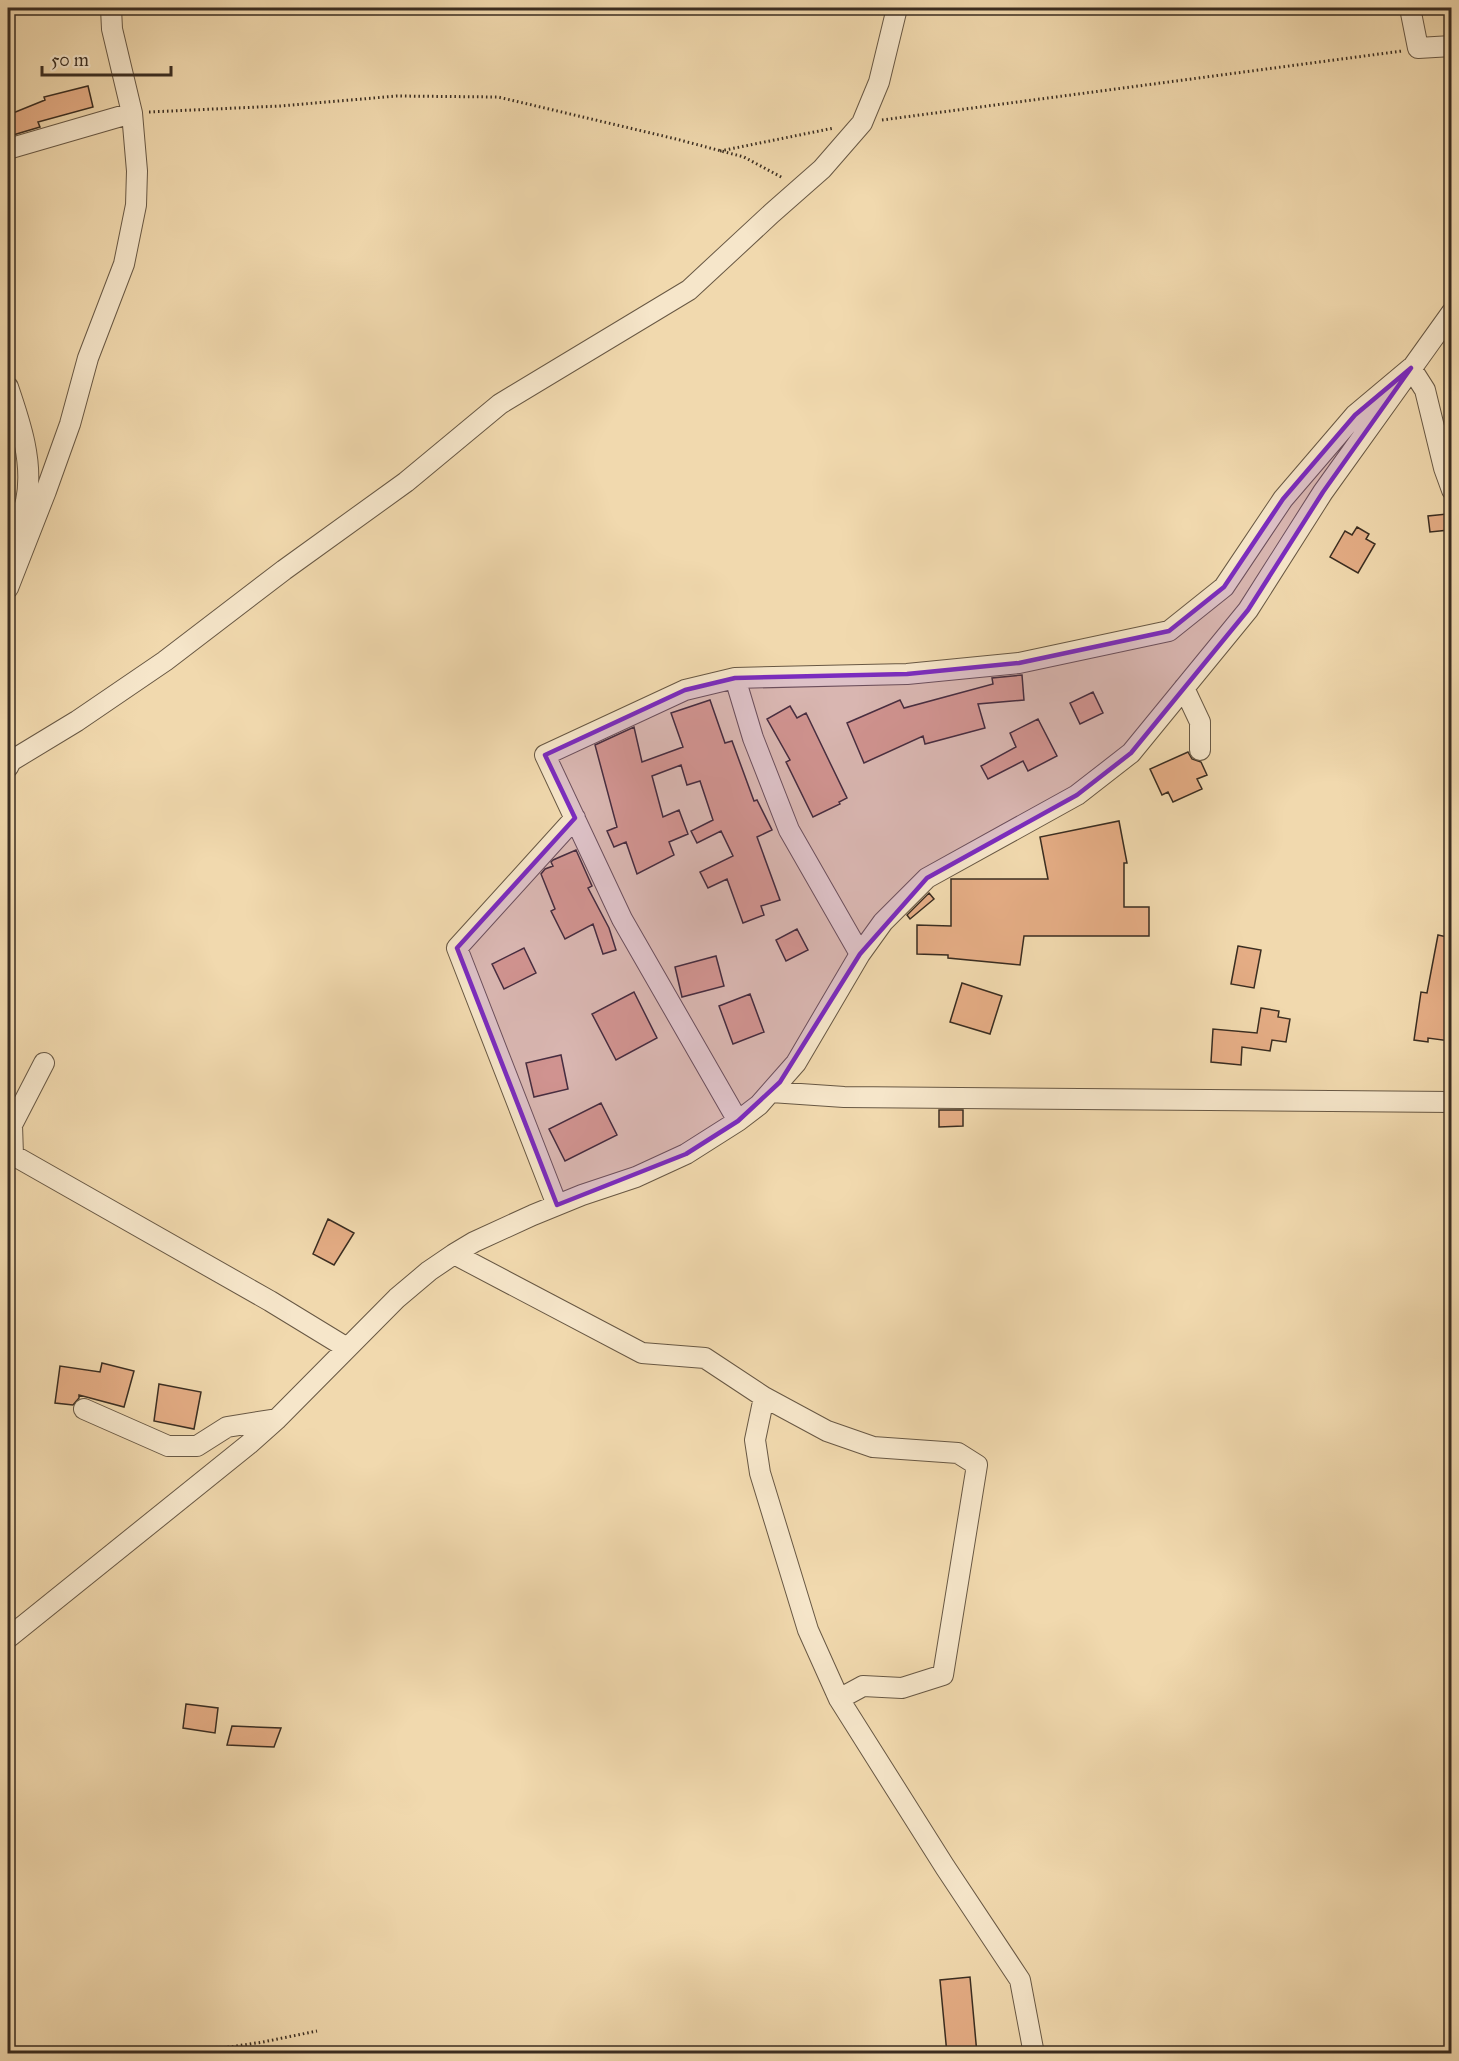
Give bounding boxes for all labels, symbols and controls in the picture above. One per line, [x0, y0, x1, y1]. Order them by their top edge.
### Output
scale bar [42, 39, 171, 77]
text: 50 m [51, 49, 89, 71]

